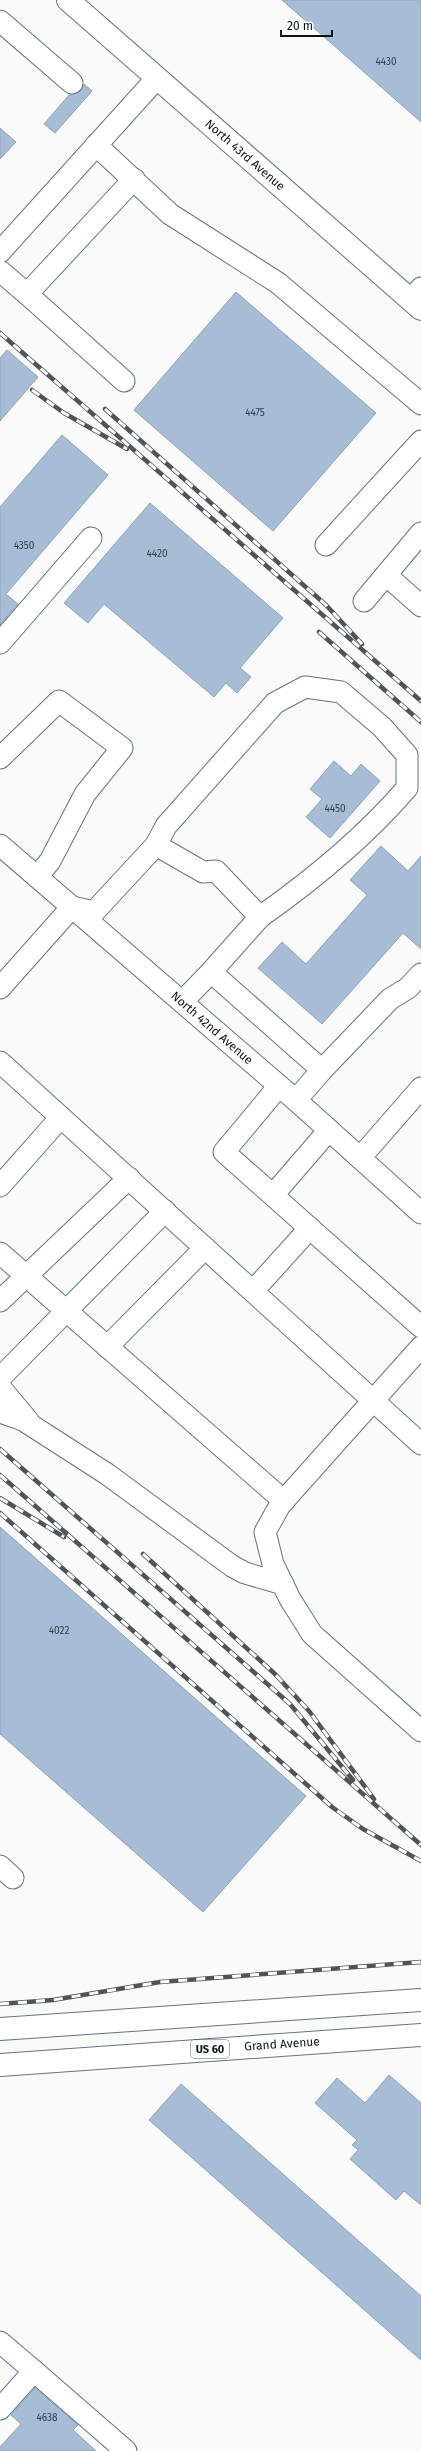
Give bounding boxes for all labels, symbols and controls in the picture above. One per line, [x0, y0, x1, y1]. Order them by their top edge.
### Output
scale bar [281, 12, 332, 38]
text: 20 m [287, 19, 313, 33]
house number: 4430 [375, 56, 397, 68]
street label: North 43rd Avenue [202, 117, 288, 193]
house number: 4475 [245, 407, 265, 419]
house number: 4350 [14, 540, 35, 552]
house number: 4420 [147, 548, 168, 560]
house number: 4450 [324, 803, 346, 815]
street label: North 42nd Avenue [168, 989, 256, 1067]
house number: 4022 [49, 1625, 69, 1637]
street label: Grand Avenue [244, 2034, 320, 2054]
road number: US 60 [191, 2040, 229, 2058]
house number: 4638 [36, 2412, 58, 2424]

